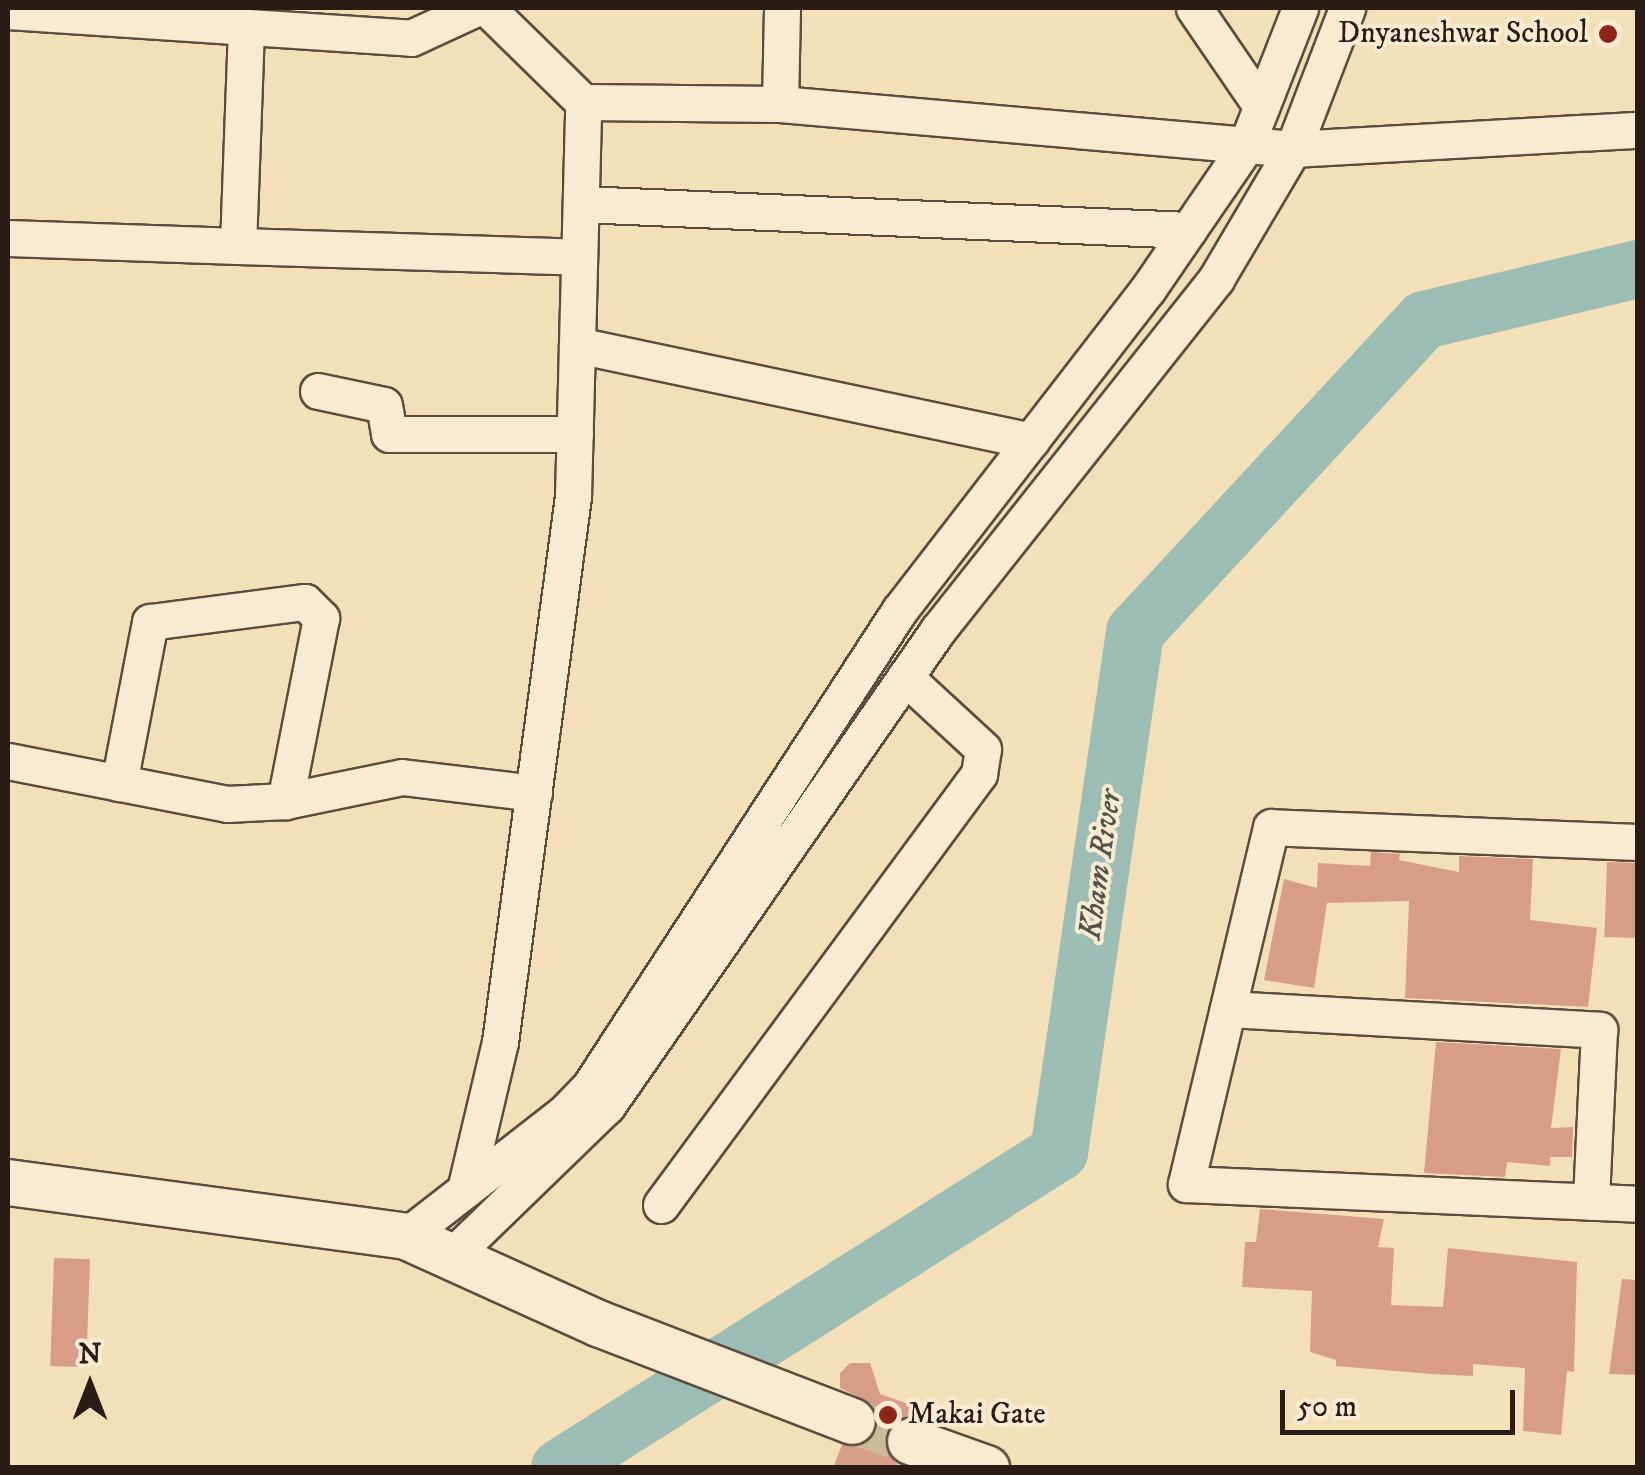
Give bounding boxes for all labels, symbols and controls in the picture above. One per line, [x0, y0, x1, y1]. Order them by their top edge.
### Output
place label: Dnyaneshwar School [1338, 16, 1588, 52]
marker: Dnyaneshwar School [1597, 23, 1619, 45]
water label: Kham River [1072, 788, 1130, 942]
north arrow [40, 1335, 140, 1435]
text: N [79, 1337, 101, 1372]
scale bar [1285, 1370, 1520, 1432]
text: 50 m [1297, 1389, 1357, 1426]
place label: Makai Gate [908, 1397, 1046, 1433]
marker: Makai Gate [877, 1404, 899, 1426]

